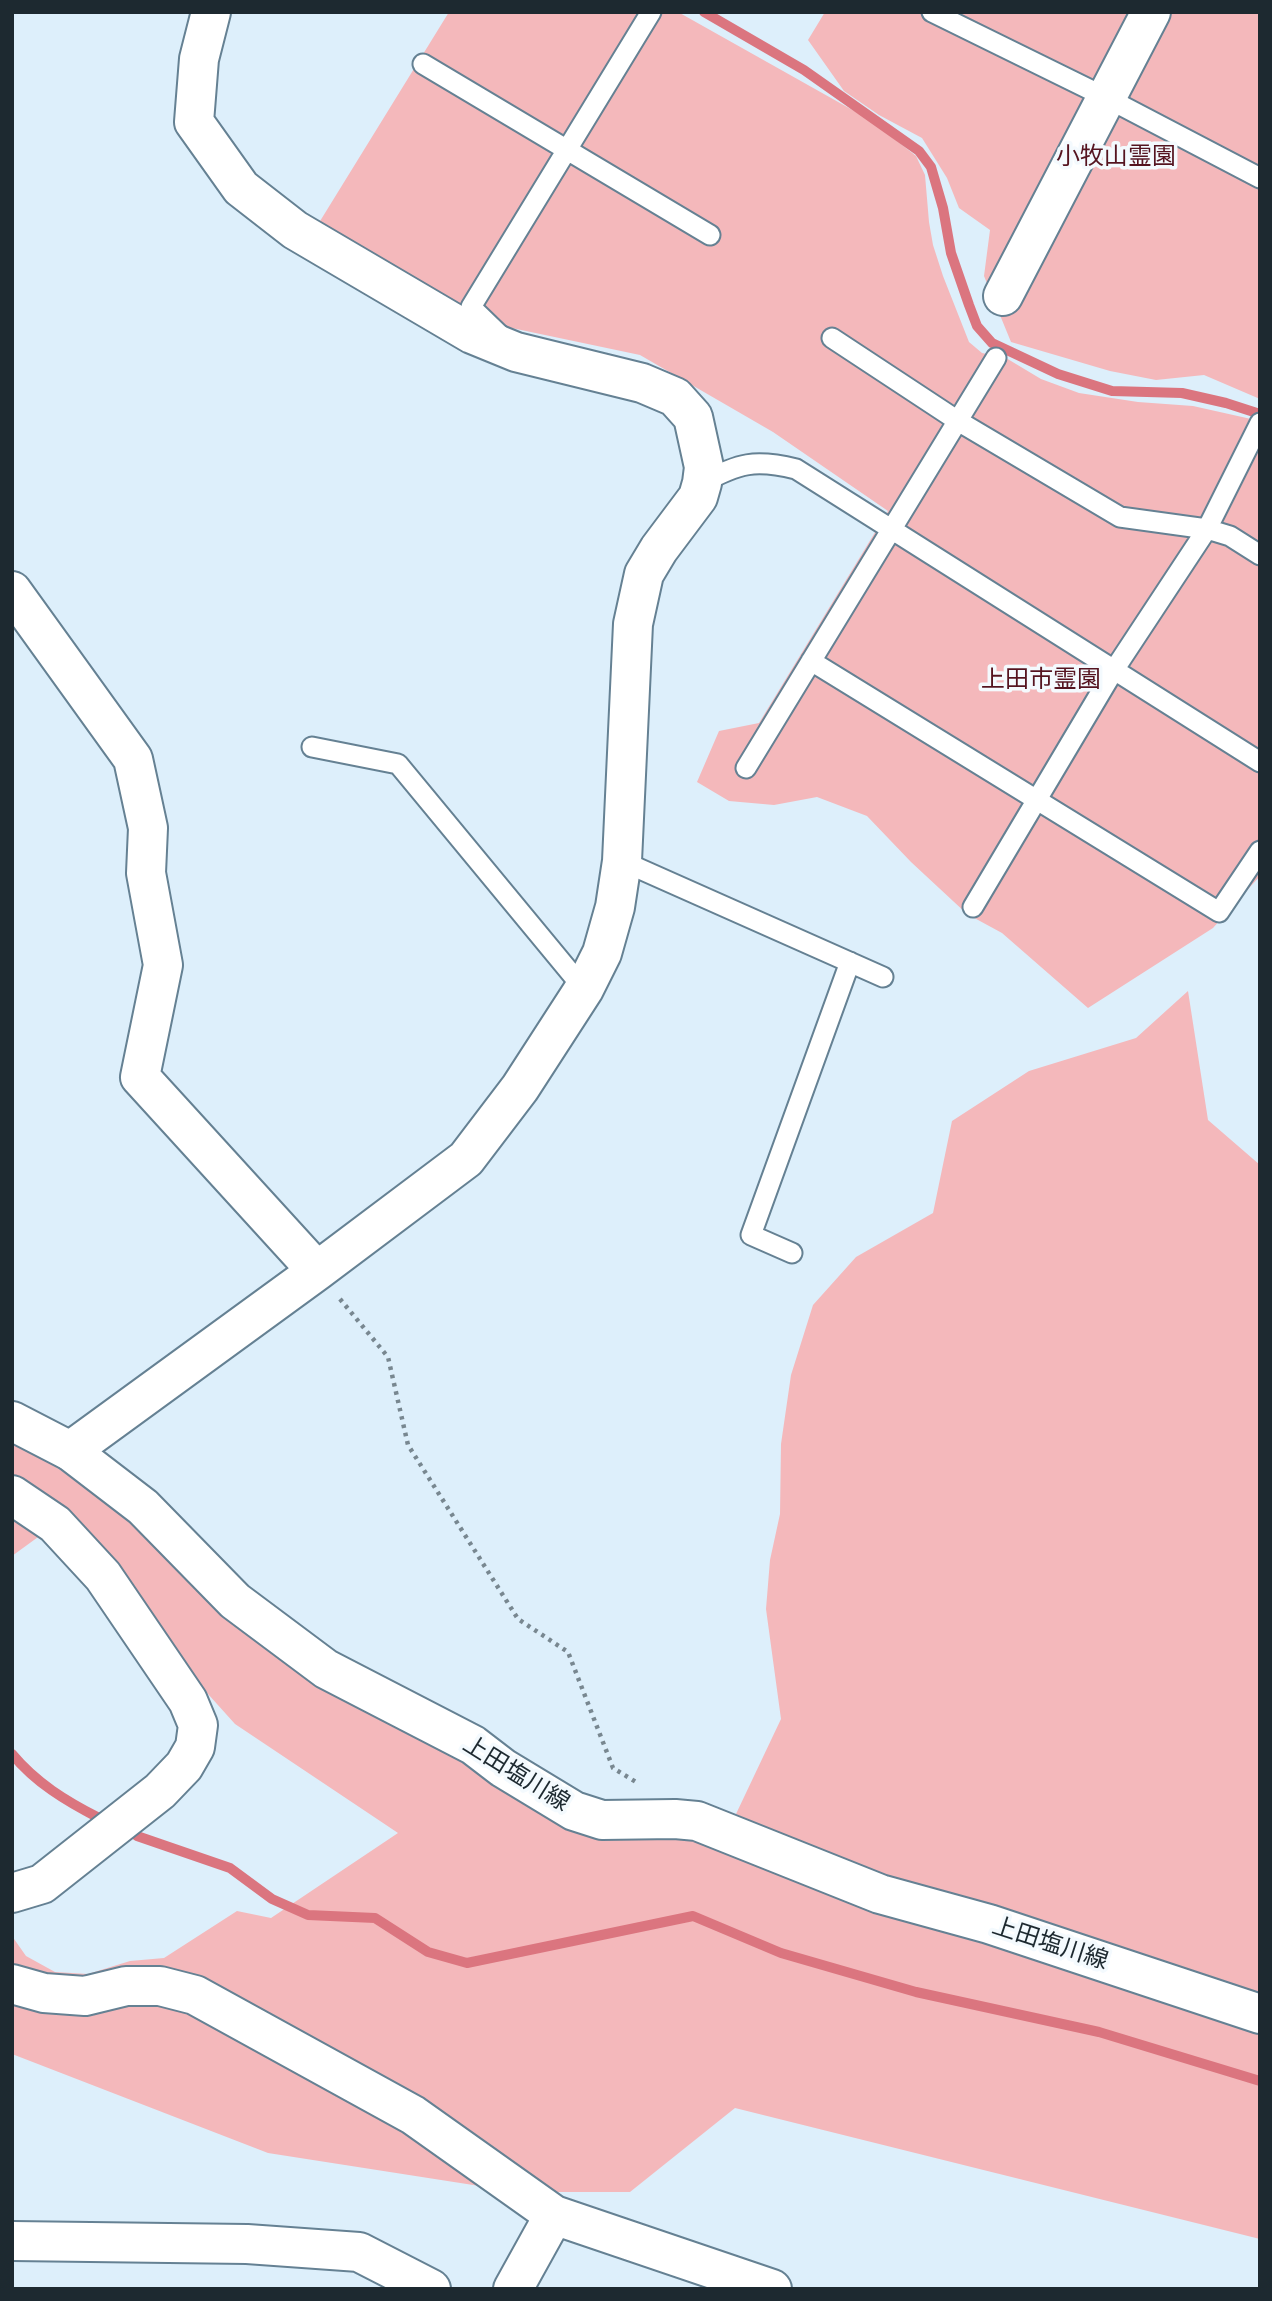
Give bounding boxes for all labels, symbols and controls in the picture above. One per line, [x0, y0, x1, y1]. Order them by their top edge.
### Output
park label: 小牧山霊園 [1056, 143, 1176, 171]
park label: 上田市霊園 [981, 666, 1101, 694]
street label: 上田塩川線 [457, 1730, 575, 1818]
street label: 上田塩川線 [988, 1912, 1112, 1976]

